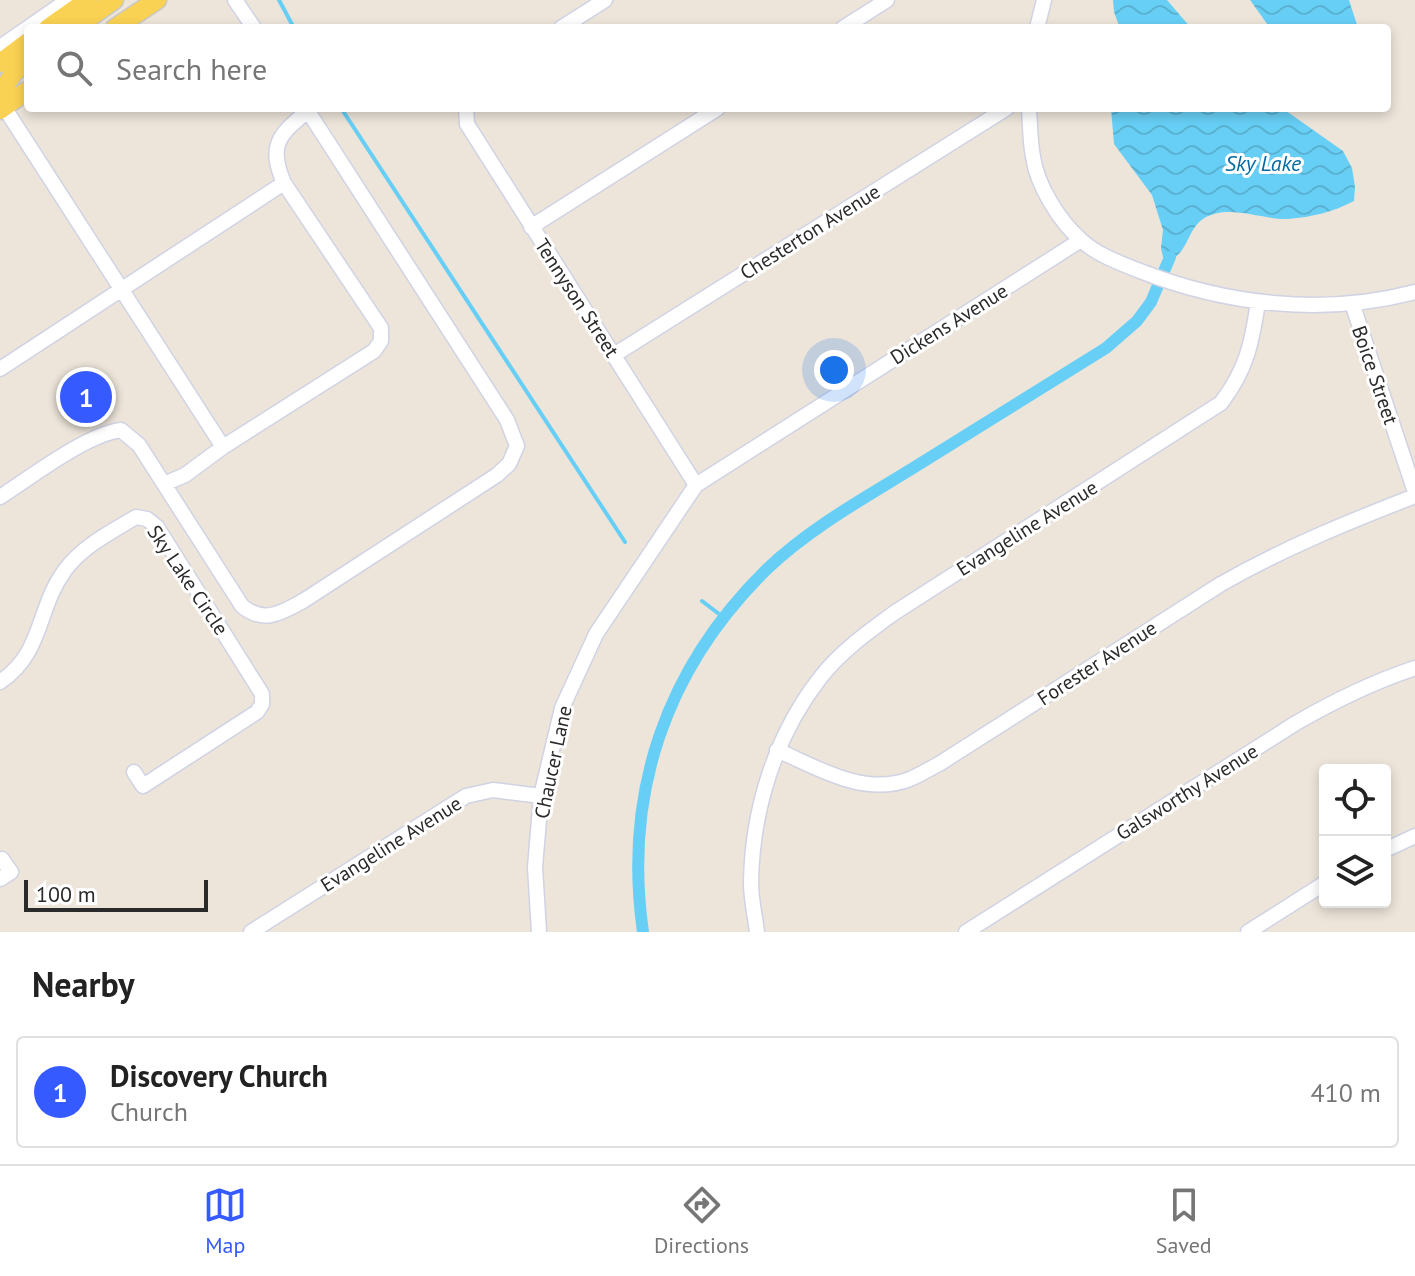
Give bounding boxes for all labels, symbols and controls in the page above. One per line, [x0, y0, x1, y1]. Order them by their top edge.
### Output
search box [24, 24, 1391, 112]
icon: search [52, 46, 96, 90]
text: Search here [116, 49, 267, 88]
water label: Sky Lake [1225, 149, 1302, 177]
street label: Chesterton Avenue [735, 178, 885, 286]
street label: Tennyson Street [529, 234, 625, 362]
street label: Dickens Avenue [886, 278, 1012, 370]
street label: Boice Street [1346, 322, 1404, 428]
your location [814, 350, 854, 390]
pin: 1 [60, 367, 112, 427]
street label: Evangeline Avenue [952, 474, 1102, 582]
street label: Sky Lake Circle [142, 520, 234, 640]
street label: Forester Avenue [1032, 615, 1162, 711]
street label: Chaucer Lane [528, 703, 578, 821]
street label: Galsworthy Avenue [1111, 738, 1263, 846]
map controls [1319, 764, 1391, 908]
button: locate [1319, 764, 1391, 836]
street label: Evangeline Avenue [316, 790, 466, 898]
button: layers [1319, 836, 1391, 908]
scale bar [24, 876, 208, 912]
text: 100 m [36, 880, 96, 908]
text: Nearby [32, 962, 134, 1006]
text: Discovery Church [110, 1056, 328, 1095]
text: 1 [53, 1076, 67, 1109]
text: 410 m [1310, 1076, 1381, 1109]
text: Church [110, 1095, 188, 1128]
tab: Map [203, 1183, 247, 1259]
tab: Directions [654, 1183, 749, 1259]
tab: Saved [1156, 1183, 1212, 1259]

